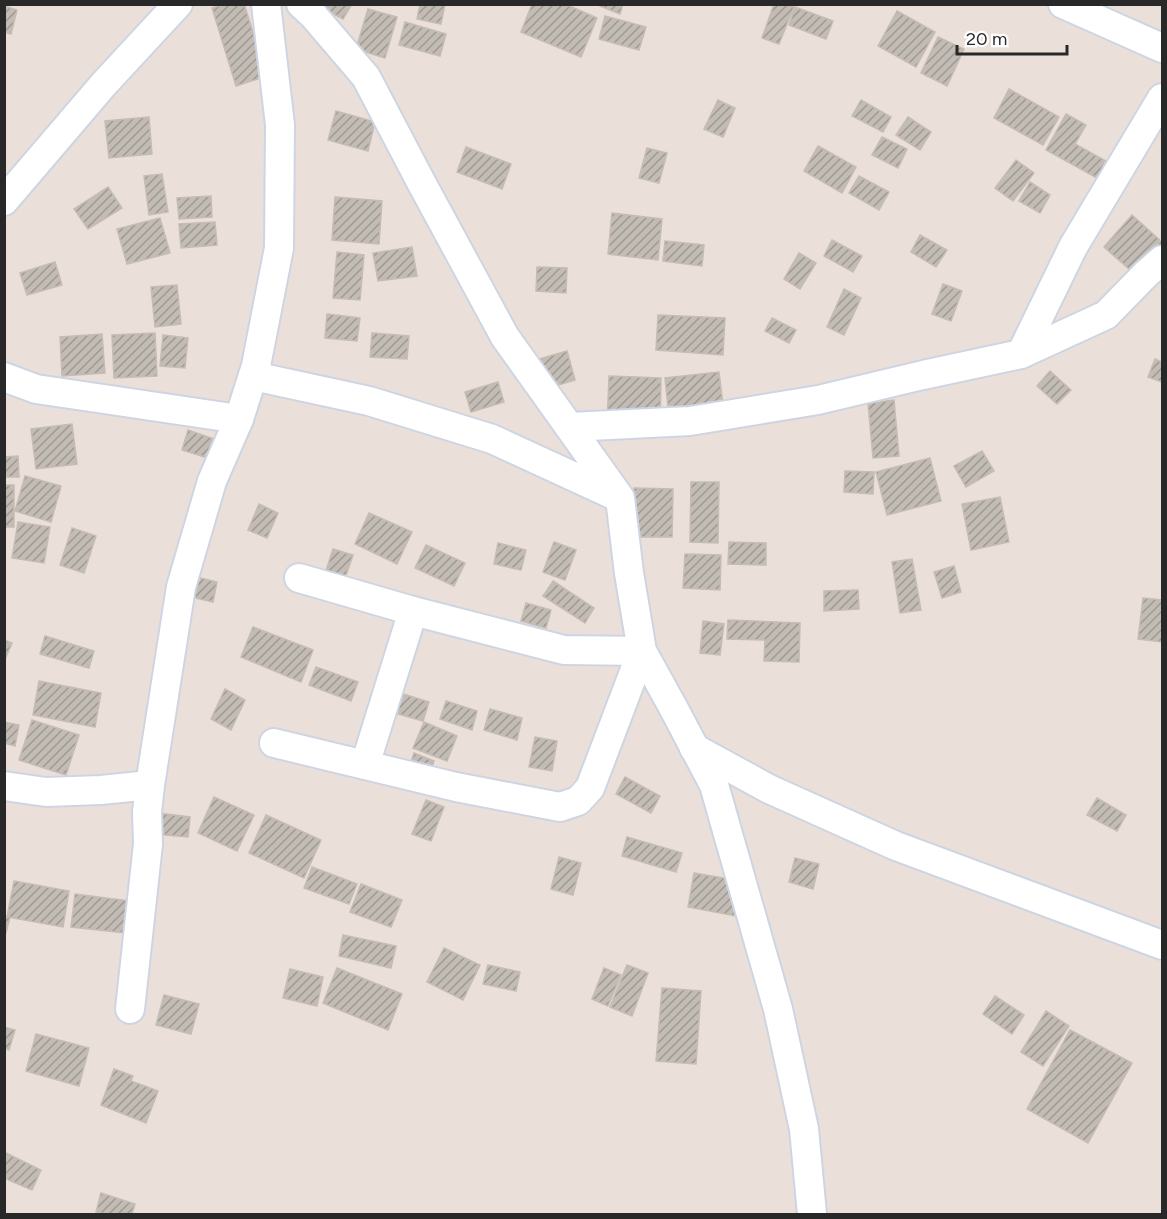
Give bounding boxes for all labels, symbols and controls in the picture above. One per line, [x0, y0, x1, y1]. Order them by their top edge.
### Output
scale bar [957, 18, 1066, 56]
text: 20 m [966, 28, 1007, 50]

